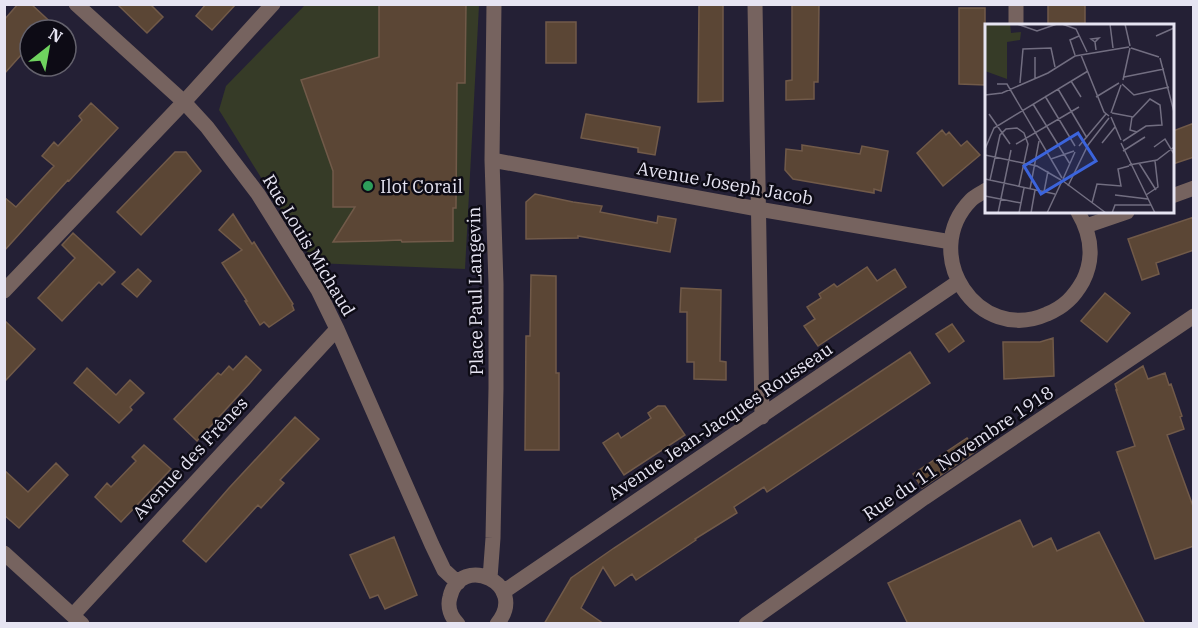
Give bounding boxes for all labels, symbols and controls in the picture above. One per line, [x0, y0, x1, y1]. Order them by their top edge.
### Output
north arrow [18, 18, 78, 78]
text: N [45, 23, 66, 47]
inset map [985, 24, 1174, 213]
street label: Avenue Joseph Jacob [635, 156, 815, 210]
street label: Rue Louis Michaud [258, 170, 360, 320]
place label: Ilot Corail [380, 175, 463, 198]
marker: Ilot Corail [361, 179, 375, 193]
street label: Place Paul Langevin [462, 206, 488, 376]
street label: Avenue Jean-Jacques Rousseau [603, 337, 837, 505]
street label: Rue du 11 Novembre 1918 [858, 381, 1058, 525]
street label: Avenue des Frênes [127, 392, 253, 524]

